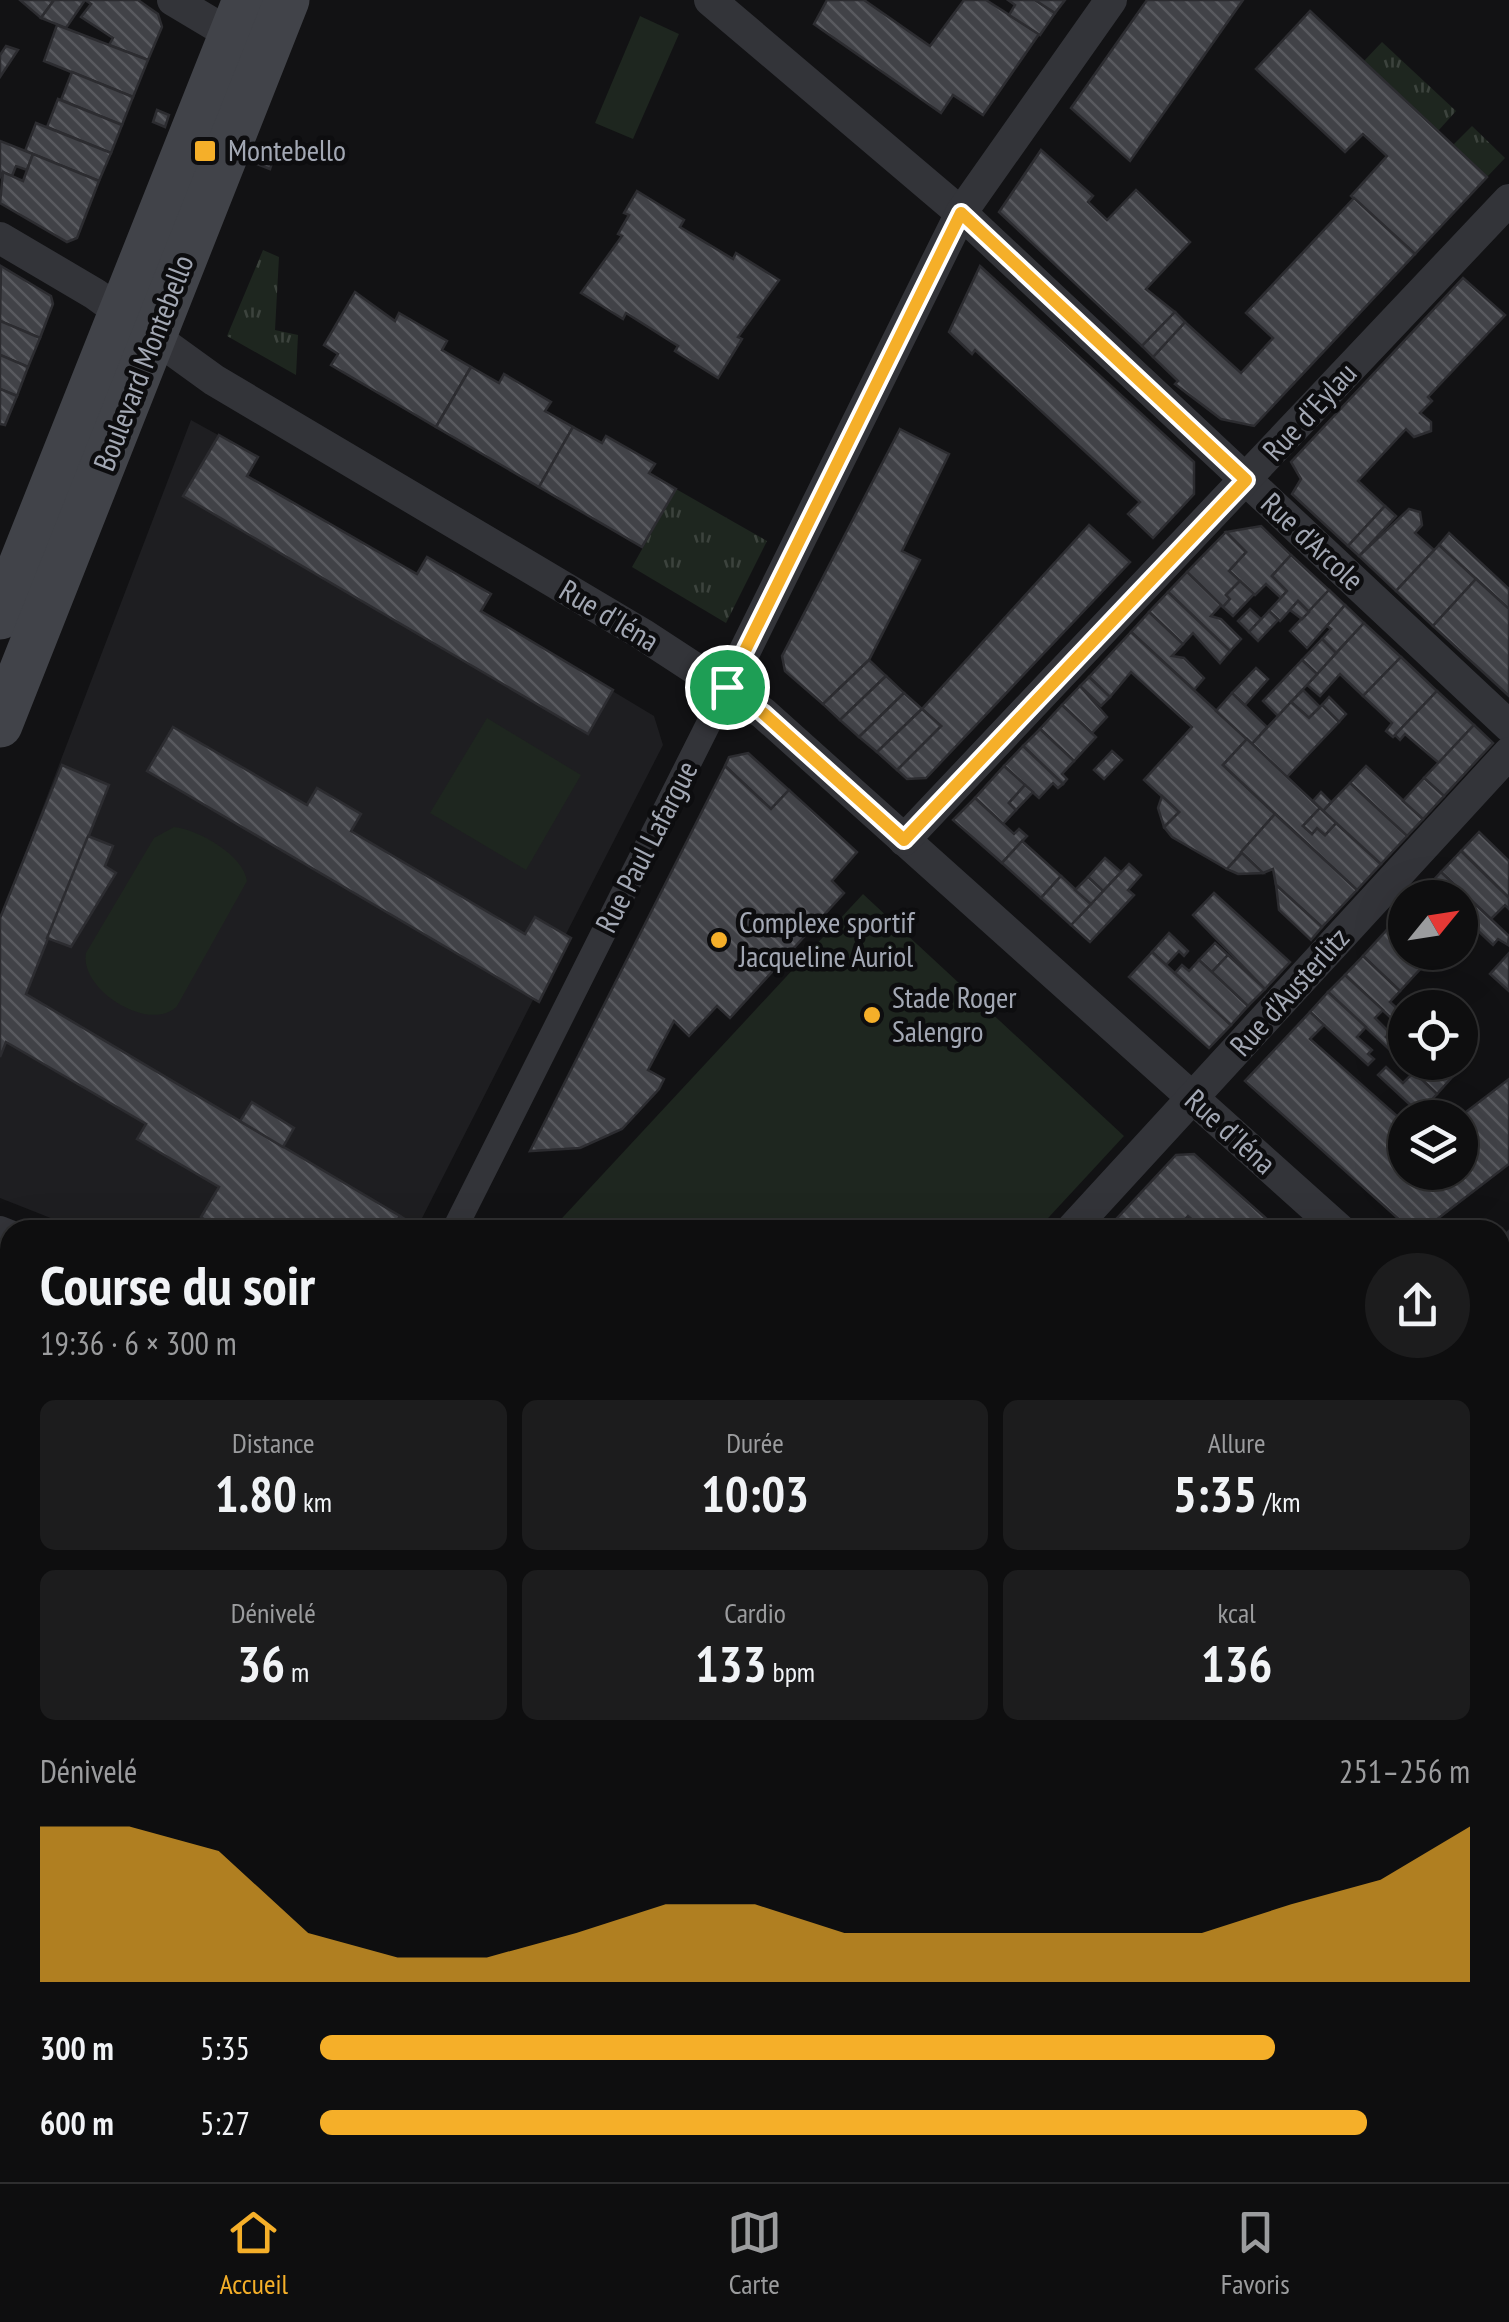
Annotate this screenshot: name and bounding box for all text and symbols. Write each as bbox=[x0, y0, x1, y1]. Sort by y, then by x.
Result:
place label: Montebello bbox=[228, 130, 346, 169]
marker: Montebello bbox=[192, 138, 218, 164]
street label: Boulevard Montebello bbox=[84, 249, 202, 476]
street label: Rue d'Eylau bbox=[1253, 354, 1364, 468]
street label: Rue d'Arcole bbox=[1253, 483, 1373, 598]
street label: Rue d'Iéna bbox=[553, 570, 667, 660]
pin bbox=[685, 645, 770, 730]
icon: arrive bbox=[700, 660, 755, 715]
street label: Rue Paul Lafargue bbox=[586, 754, 706, 939]
north arrow bbox=[1388, 880, 1478, 970]
map controls bbox=[1388, 880, 1478, 1190]
place label: Complexe sportif Jacqueline Auriol bbox=[738, 902, 916, 975]
street label: Rue d'Austerlitz bbox=[1221, 918, 1357, 1064]
marker: Complexe sportif Jacqueline Auriol bbox=[708, 929, 730, 951]
place label: Stade Roger Salengro bbox=[892, 977, 1017, 1050]
button: locate bbox=[1388, 990, 1478, 1080]
marker: Stade Roger Salengro bbox=[861, 1004, 883, 1026]
street label: Rue d'Iéna bbox=[1177, 1080, 1285, 1182]
button: layers bbox=[1388, 1100, 1478, 1190]
text: Course du soir bbox=[40, 1249, 315, 1320]
button: share bbox=[1365, 1253, 1470, 1358]
text: 19:36 · 6 × 300 m bbox=[40, 1322, 237, 1364]
text: Distance bbox=[232, 1424, 315, 1461]
text: Durée bbox=[726, 1424, 784, 1461]
text: Allure bbox=[1208, 1424, 1266, 1461]
text: 1.80 bbox=[215, 1461, 297, 1526]
text: 10:03 bbox=[701, 1461, 809, 1526]
text: 5:35 bbox=[1173, 1461, 1257, 1526]
text: km bbox=[297, 1483, 332, 1520]
text: /km bbox=[1257, 1483, 1300, 1520]
text: Dénivelé bbox=[231, 1594, 316, 1631]
text: Cardio bbox=[724, 1594, 786, 1631]
text: kcal bbox=[1218, 1594, 1256, 1631]
text: 36 bbox=[237, 1631, 285, 1696]
text: 133 bbox=[695, 1631, 767, 1696]
text: 136 bbox=[1201, 1631, 1273, 1696]
text: m bbox=[285, 1653, 309, 1690]
text: bpm bbox=[767, 1653, 815, 1690]
text: Dénivelé bbox=[40, 1750, 137, 1792]
text: 251–256 m bbox=[1339, 1750, 1470, 1792]
text: 300 m bbox=[40, 2027, 114, 2069]
text: 5:35 bbox=[200, 2027, 250, 2069]
text: 600 m bbox=[40, 2102, 114, 2144]
text: 5:27 bbox=[200, 2102, 250, 2144]
tab: Accueil bbox=[219, 2205, 288, 2302]
tab: Carte bbox=[727, 2205, 782, 2302]
tab: Favoris bbox=[1221, 2205, 1290, 2302]

